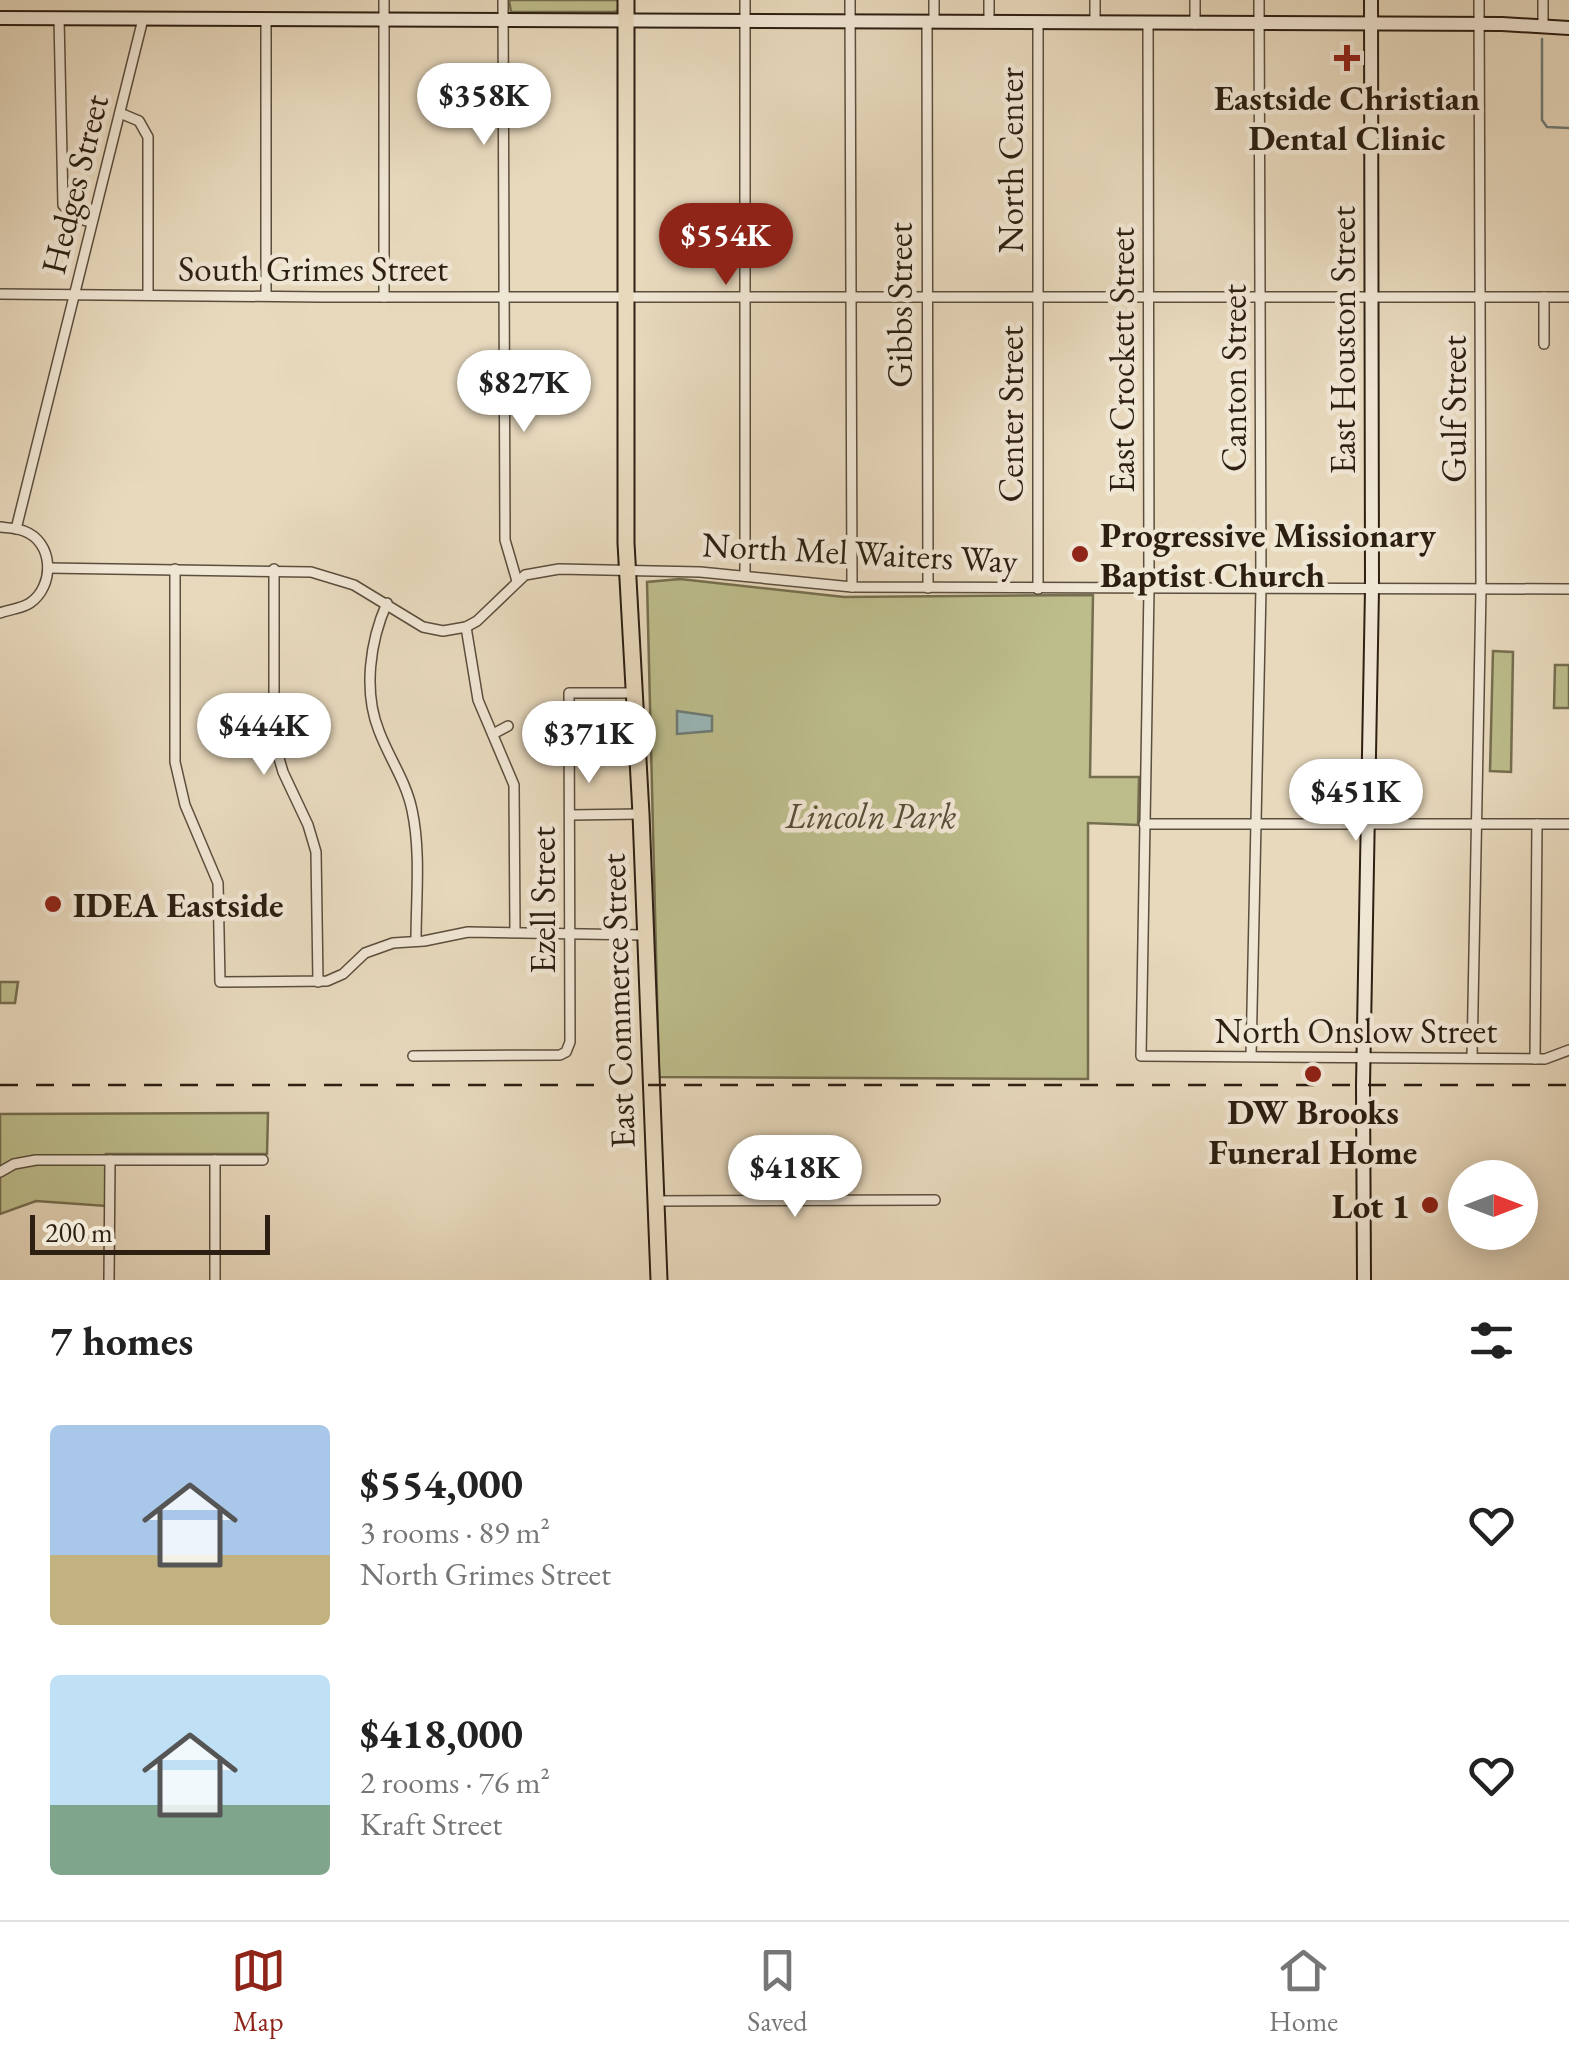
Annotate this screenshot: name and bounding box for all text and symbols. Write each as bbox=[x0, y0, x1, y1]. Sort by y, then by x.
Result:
marker: Eastside Christian Dental Clinic bbox=[1334, 45, 1360, 71]
pin: $358K bbox=[414, 63, 554, 148]
street label: North Center bbox=[988, 67, 1033, 253]
text: $358K bbox=[439, 74, 529, 116]
place label: Eastside Christian Dental Clinic bbox=[1214, 75, 1480, 160]
street label: Hedges Street bbox=[30, 90, 118, 278]
pin: $554K bbox=[656, 203, 796, 288]
street label: East Houston Street bbox=[1320, 206, 1365, 474]
text: $554K bbox=[681, 214, 771, 256]
street label: Gibbs Street bbox=[877, 222, 922, 388]
street label: East Crockett Street bbox=[1099, 227, 1144, 493]
street label: South Grimes Street bbox=[178, 246, 448, 291]
street label: Canton Street bbox=[1211, 284, 1256, 472]
street label: Center Street bbox=[988, 325, 1033, 503]
street label: Gulf Street bbox=[1431, 335, 1476, 483]
pin: $827K bbox=[454, 350, 594, 435]
text: $827K bbox=[479, 361, 569, 403]
place label: Progressive Missionary Baptist Church bbox=[1100, 512, 1437, 597]
street label: North Mel Waiters Way bbox=[701, 521, 1020, 583]
marker: Progressive Missionary Baptist Church bbox=[1069, 543, 1091, 565]
pin: $444K bbox=[194, 693, 334, 778]
pin: $371K bbox=[519, 701, 659, 786]
text: $444K bbox=[219, 704, 309, 746]
text: $371K bbox=[544, 712, 634, 754]
pin: $451K bbox=[1286, 759, 1426, 844]
text: $451K bbox=[1311, 770, 1401, 812]
park label: Lincoln Park bbox=[784, 793, 957, 838]
street label: Ezell Street bbox=[520, 826, 565, 974]
street label: East Commerce Street bbox=[589, 853, 645, 1149]
place label: IDEA Eastside bbox=[73, 882, 284, 927]
marker: IDEA Eastside bbox=[42, 893, 64, 915]
street label: North Onslow Street bbox=[1215, 1008, 1497, 1053]
marker: DW Brooks Funeral Home bbox=[1302, 1063, 1324, 1085]
place label: DW Brooks Funeral Home bbox=[1209, 1089, 1417, 1174]
pin: $418K bbox=[725, 1135, 865, 1220]
text: $418K bbox=[750, 1146, 840, 1188]
north arrow bbox=[1448, 1160, 1538, 1250]
map controls bbox=[1448, 1160, 1538, 1250]
place label: Lot 1 bbox=[1332, 1183, 1410, 1228]
marker: Lot 1 bbox=[1419, 1194, 1441, 1216]
scale bar bbox=[30, 1210, 270, 1254]
text: 200 m bbox=[45, 1214, 113, 1250]
text: 7 homes bbox=[50, 1313, 193, 1368]
icon: filters bbox=[1464, 1313, 1519, 1368]
text: $554,000 bbox=[360, 1456, 523, 1511]
icon: home bbox=[130, 1465, 250, 1585]
icon: heart bbox=[1464, 1498, 1519, 1553]
text: 3 rooms · 89 m² bbox=[360, 1511, 550, 1553]
text: North Grimes Street bbox=[360, 1553, 611, 1595]
text: $418,000 bbox=[360, 1706, 523, 1761]
icon: home bbox=[130, 1715, 250, 1835]
icon: heart bbox=[1464, 1748, 1519, 1803]
text: 2 rooms · 76 m² bbox=[360, 1761, 550, 1803]
text: Kraft Street bbox=[360, 1803, 502, 1845]
tab: Map bbox=[231, 1943, 286, 2039]
tab: Saved bbox=[747, 1943, 807, 2039]
tab: Home bbox=[1269, 1943, 1338, 2039]

